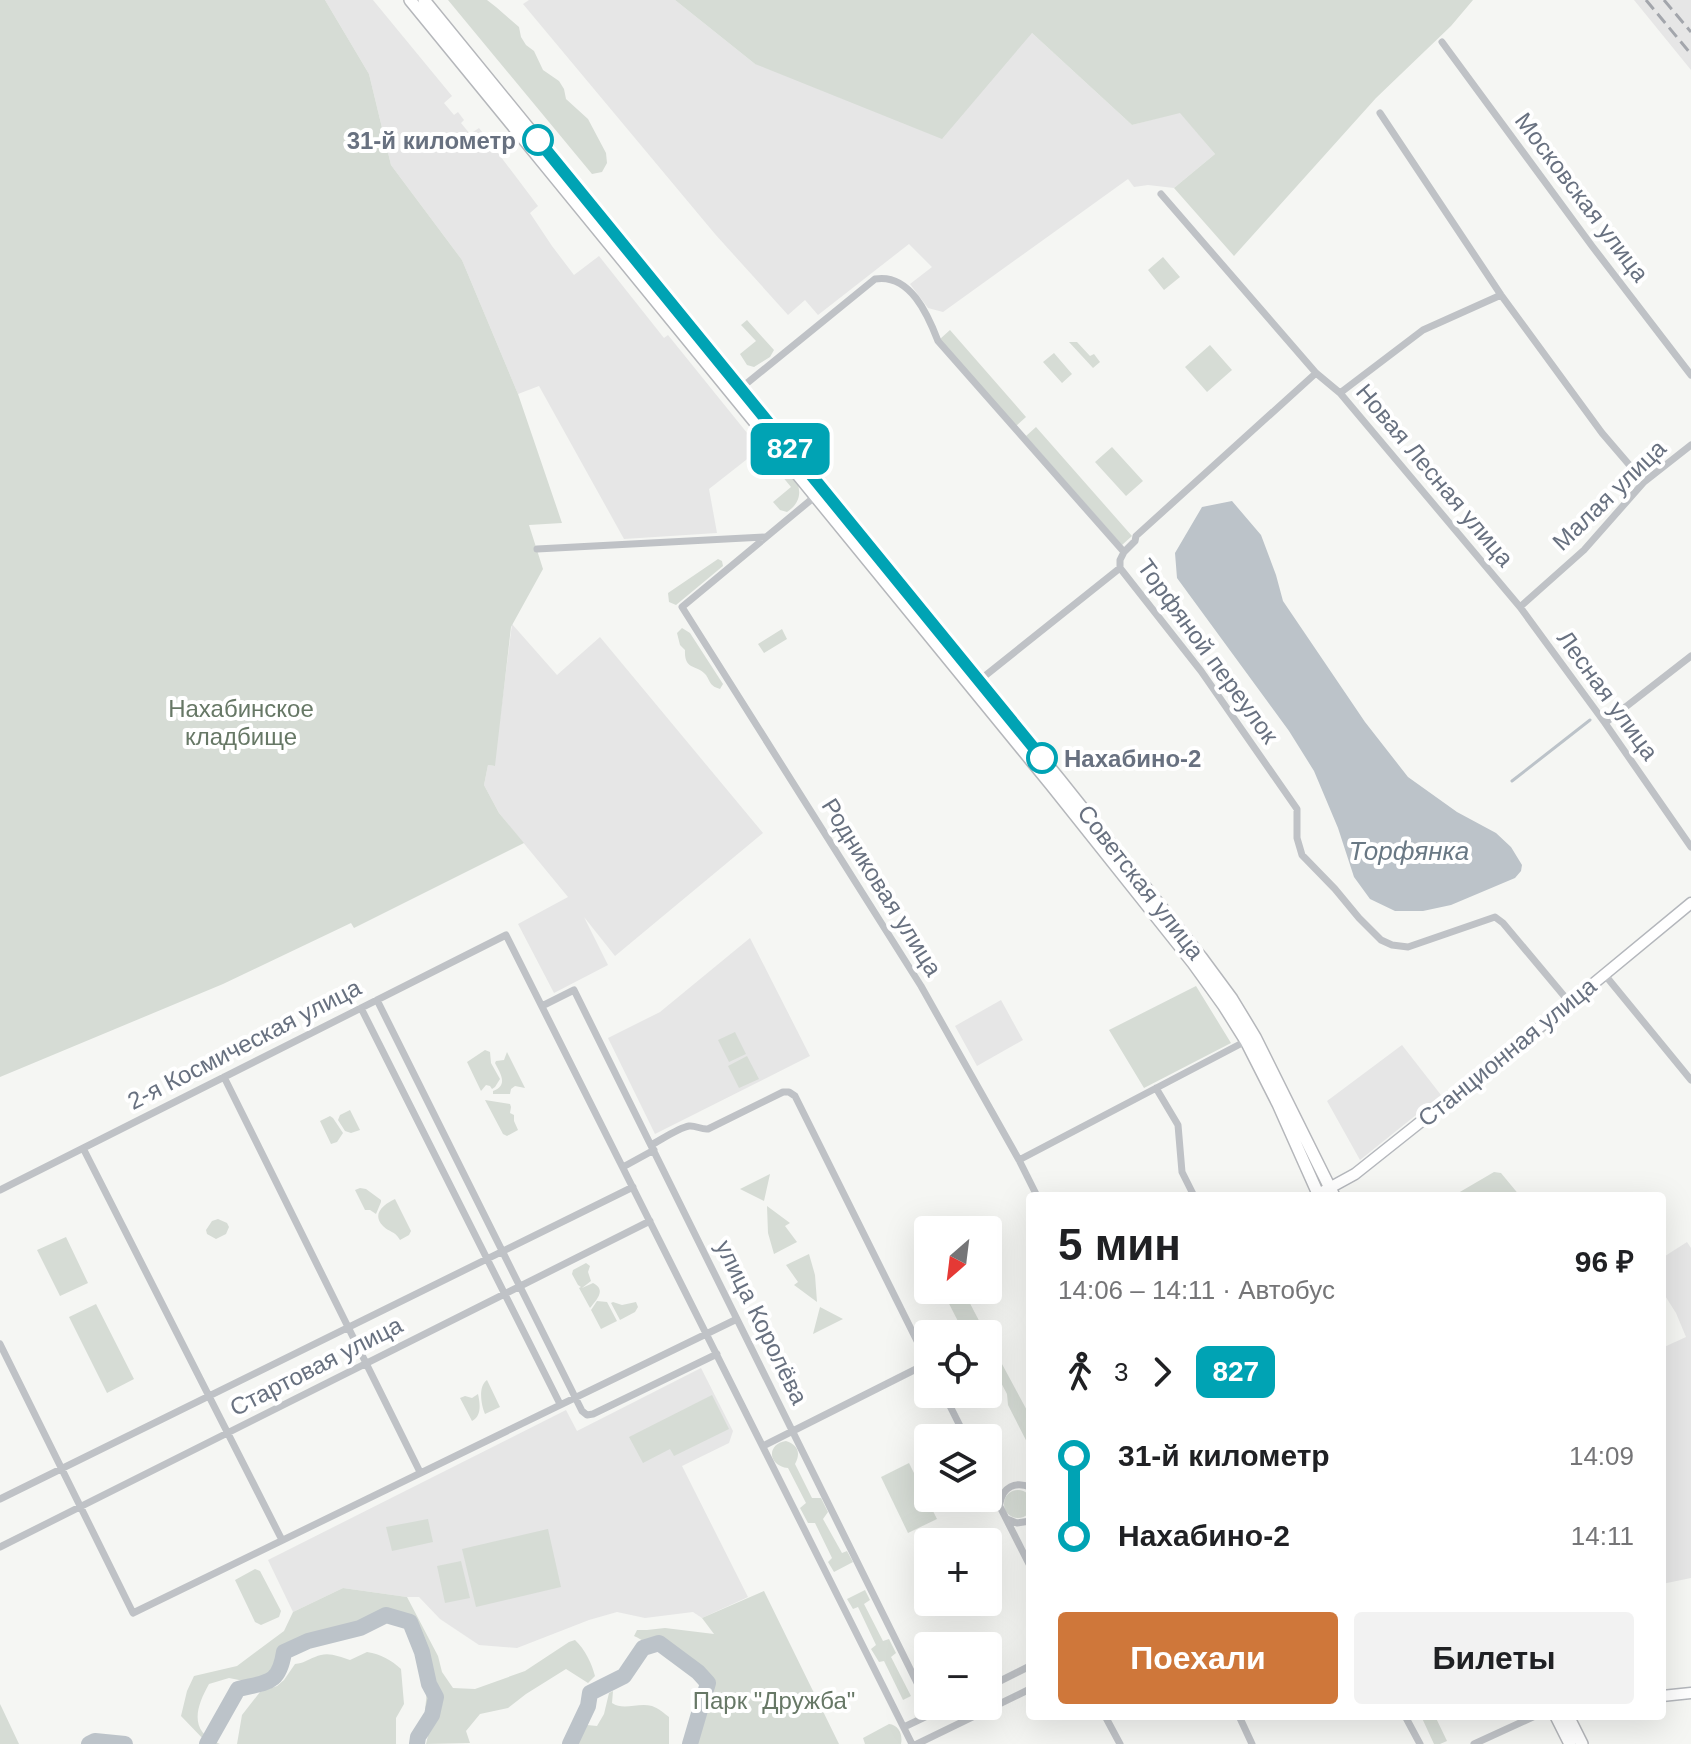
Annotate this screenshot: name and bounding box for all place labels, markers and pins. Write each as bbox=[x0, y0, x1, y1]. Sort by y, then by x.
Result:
marker: 31-й километр bbox=[523, 125, 553, 155]
place label: 31-й километр bbox=[347, 127, 516, 154]
marker: Нахабино-2 bbox=[1027, 743, 1057, 773]
place label: Нахабино-2 bbox=[1064, 745, 1201, 772]

